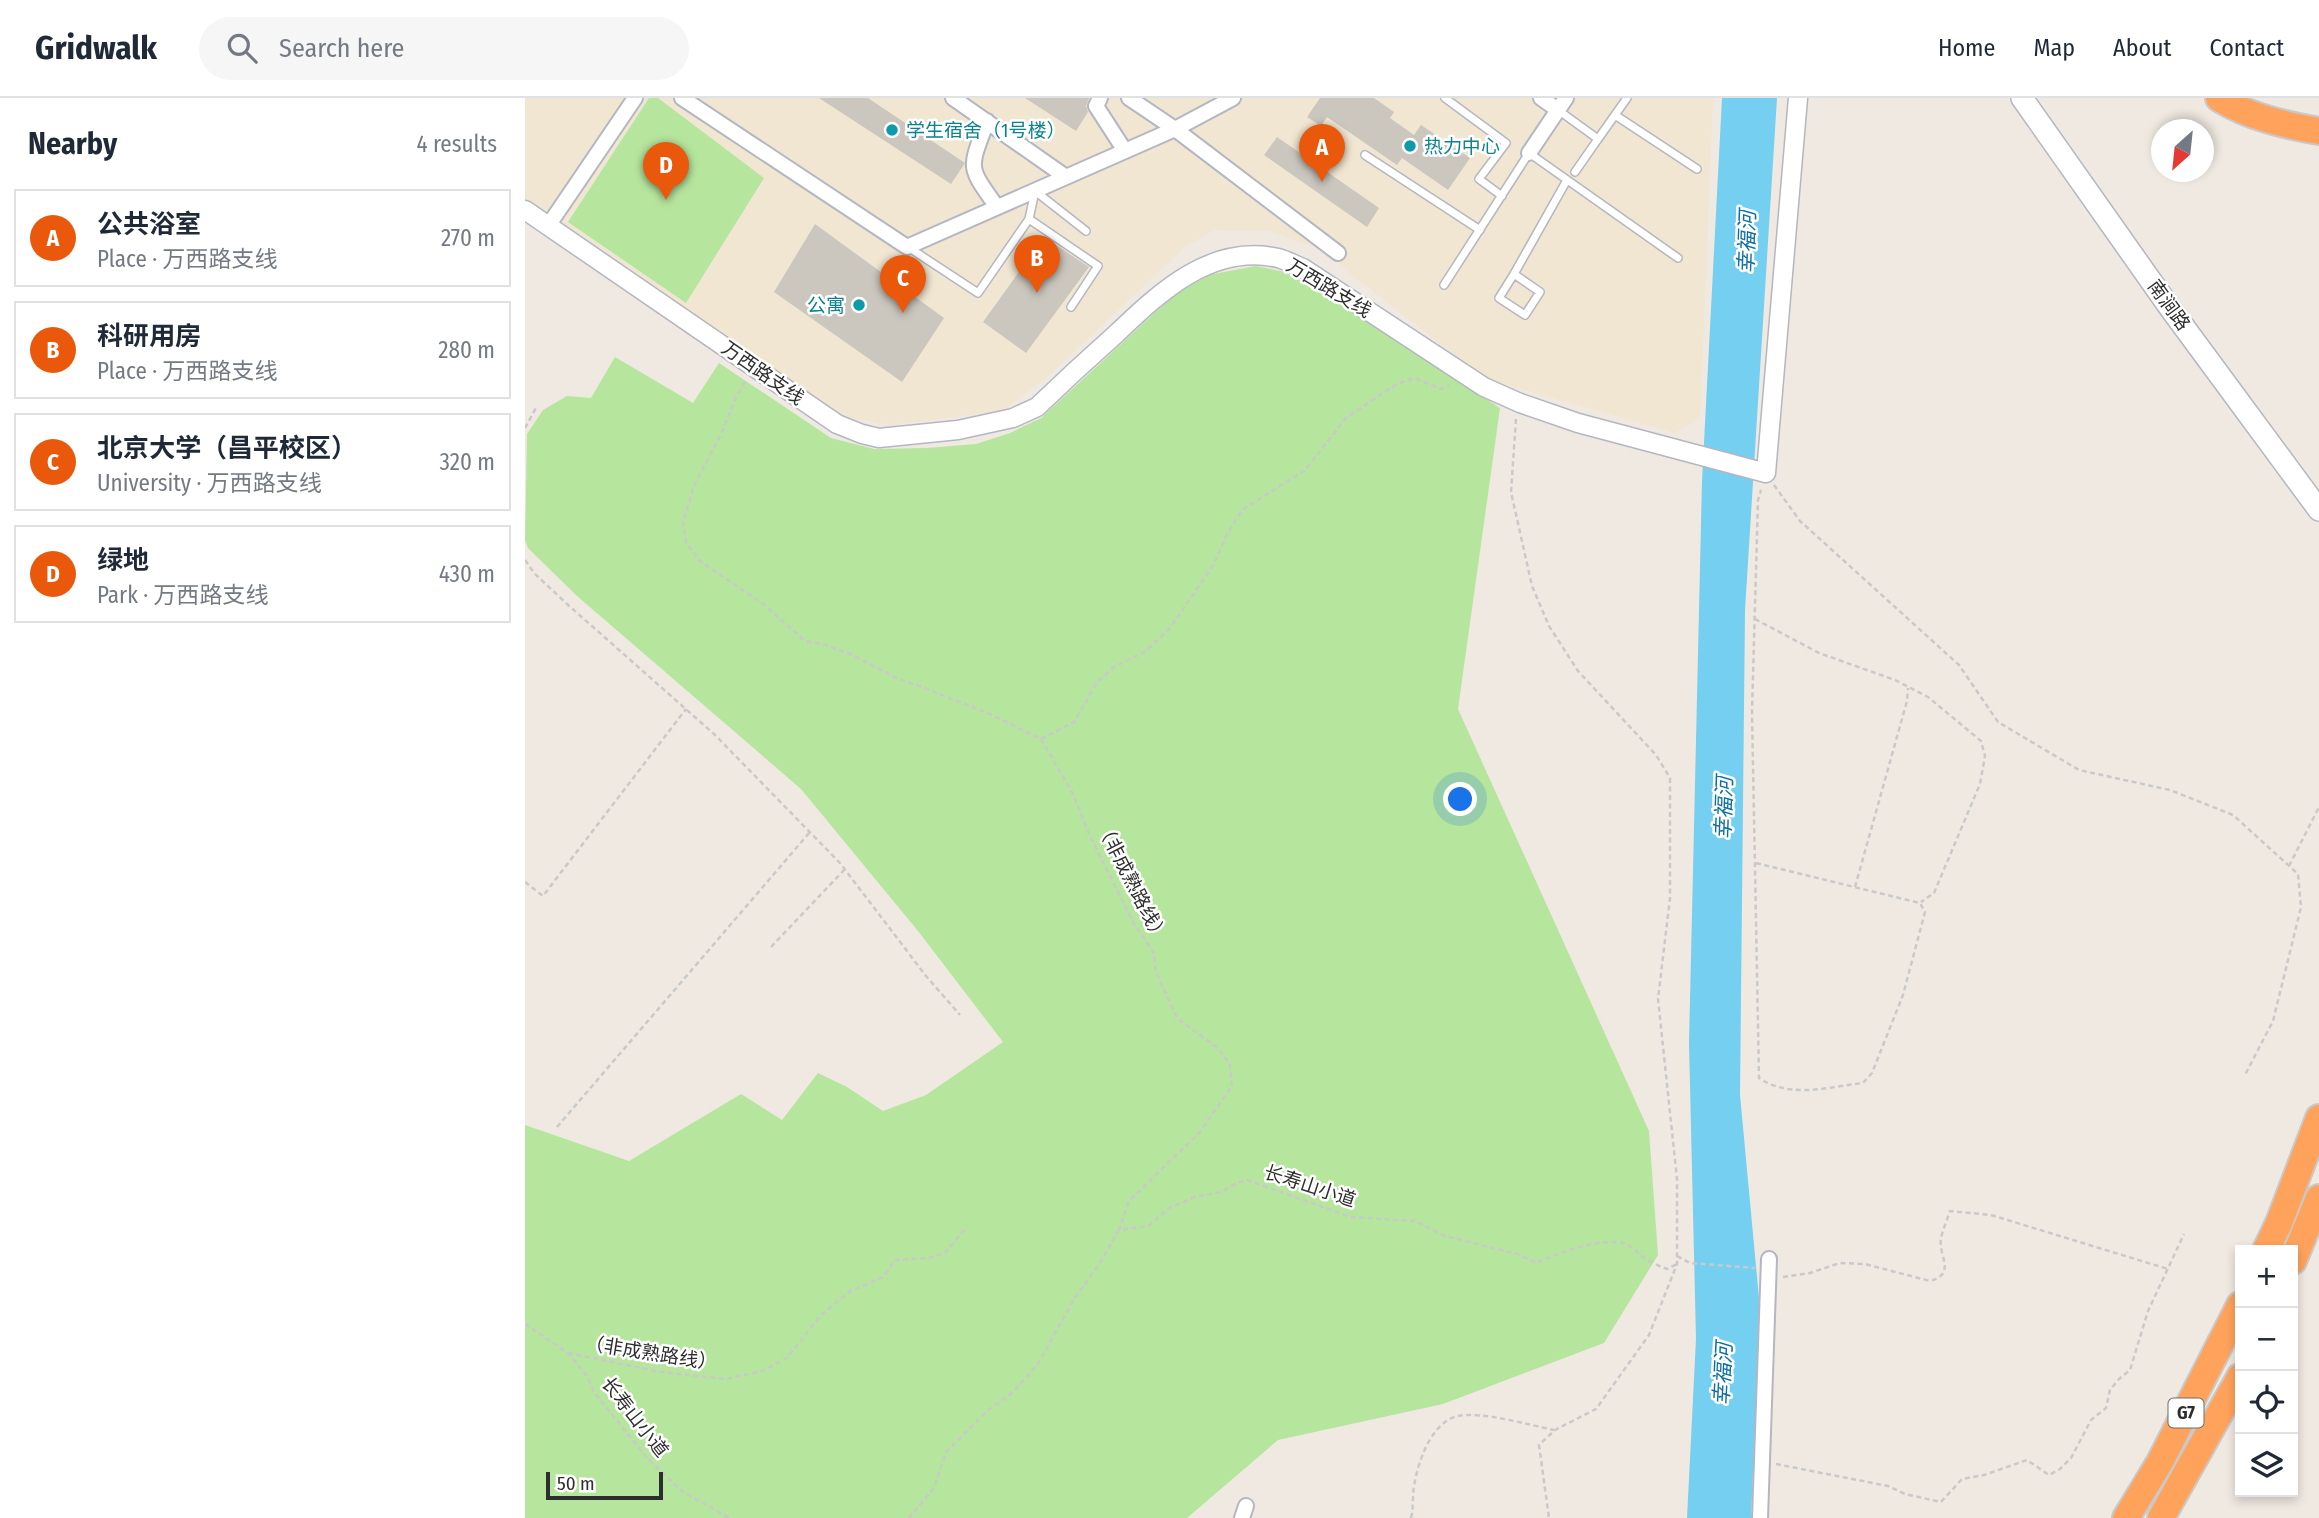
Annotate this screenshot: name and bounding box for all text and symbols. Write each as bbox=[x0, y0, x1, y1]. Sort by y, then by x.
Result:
search box bbox=[199, 17, 689, 80]
text: Gridwalk bbox=[35, 28, 157, 68]
icon: search bbox=[223, 29, 261, 67]
text: Search here bbox=[279, 33, 404, 64]
text: Home bbox=[1938, 34, 1995, 62]
text: Map bbox=[2033, 34, 2075, 62]
text: About bbox=[2113, 34, 2171, 62]
text: Contact bbox=[2209, 34, 2284, 62]
place label: 学生宿舍（1号楼） bbox=[906, 119, 1065, 142]
north arrow bbox=[2151, 119, 2214, 182]
marker: 学生宿舍（1号楼） bbox=[884, 122, 900, 138]
pin: A bbox=[1299, 124, 1345, 182]
text: Nearby bbox=[28, 126, 117, 162]
text: 4 results bbox=[416, 130, 497, 158]
place label: 热力中心 bbox=[1424, 135, 1500, 158]
marker: 热力中心 bbox=[1402, 138, 1418, 154]
pin: D bbox=[643, 142, 689, 200]
water label: 幸福河 bbox=[1733, 206, 1761, 274]
text: 公共浴室 bbox=[97, 209, 201, 240]
text: A bbox=[47, 224, 59, 252]
text: 270 m bbox=[441, 224, 495, 252]
pin: B bbox=[1014, 235, 1060, 293]
text: Place · 万西路支线 bbox=[97, 245, 277, 273]
street label: 万西路支线 bbox=[1282, 254, 1376, 322]
pin: C bbox=[880, 255, 926, 313]
street label: 南涧路 bbox=[2143, 275, 2195, 335]
place label: 公寓 bbox=[807, 294, 845, 317]
marker: 公寓 bbox=[851, 297, 867, 313]
text: 科研用房 bbox=[97, 321, 201, 352]
text: B bbox=[47, 336, 59, 364]
text: 280 m bbox=[438, 336, 495, 364]
street label: 万西路支线 bbox=[717, 336, 809, 410]
text: Place · 万西路支线 bbox=[97, 357, 277, 385]
text: 北京大学（昌平校区） bbox=[97, 433, 357, 464]
text: C bbox=[47, 448, 59, 476]
text: 320 m bbox=[440, 448, 495, 476]
text: University · 万西路支线 bbox=[97, 469, 322, 497]
text: 绿地 bbox=[97, 545, 149, 576]
text: D bbox=[46, 560, 60, 588]
text: 430 m bbox=[439, 560, 495, 588]
text: Park · 万西路支线 bbox=[97, 581, 269, 609]
water label: 幸福河 bbox=[1710, 772, 1738, 840]
your location bbox=[1443, 782, 1477, 816]
street label: （非成熟路线） bbox=[1092, 818, 1172, 946]
street label: 长寿山小道 bbox=[1261, 1160, 1359, 1212]
map controls bbox=[2235, 1245, 2298, 1497]
button: + bbox=[2235, 1245, 2298, 1308]
button: − bbox=[2235, 1308, 2298, 1371]
street label: （非成熟路线） bbox=[584, 1331, 718, 1375]
water label: 幸福河 bbox=[1708, 1338, 1738, 1406]
button: locate bbox=[2235, 1371, 2298, 1434]
street label: 长寿山小道 bbox=[597, 1372, 673, 1462]
road number: G7 bbox=[2169, 1398, 2203, 1428]
button: layers bbox=[2235, 1434, 2298, 1497]
scale bar bbox=[546, 1469, 663, 1501]
text: 50 m bbox=[557, 1472, 595, 1495]

